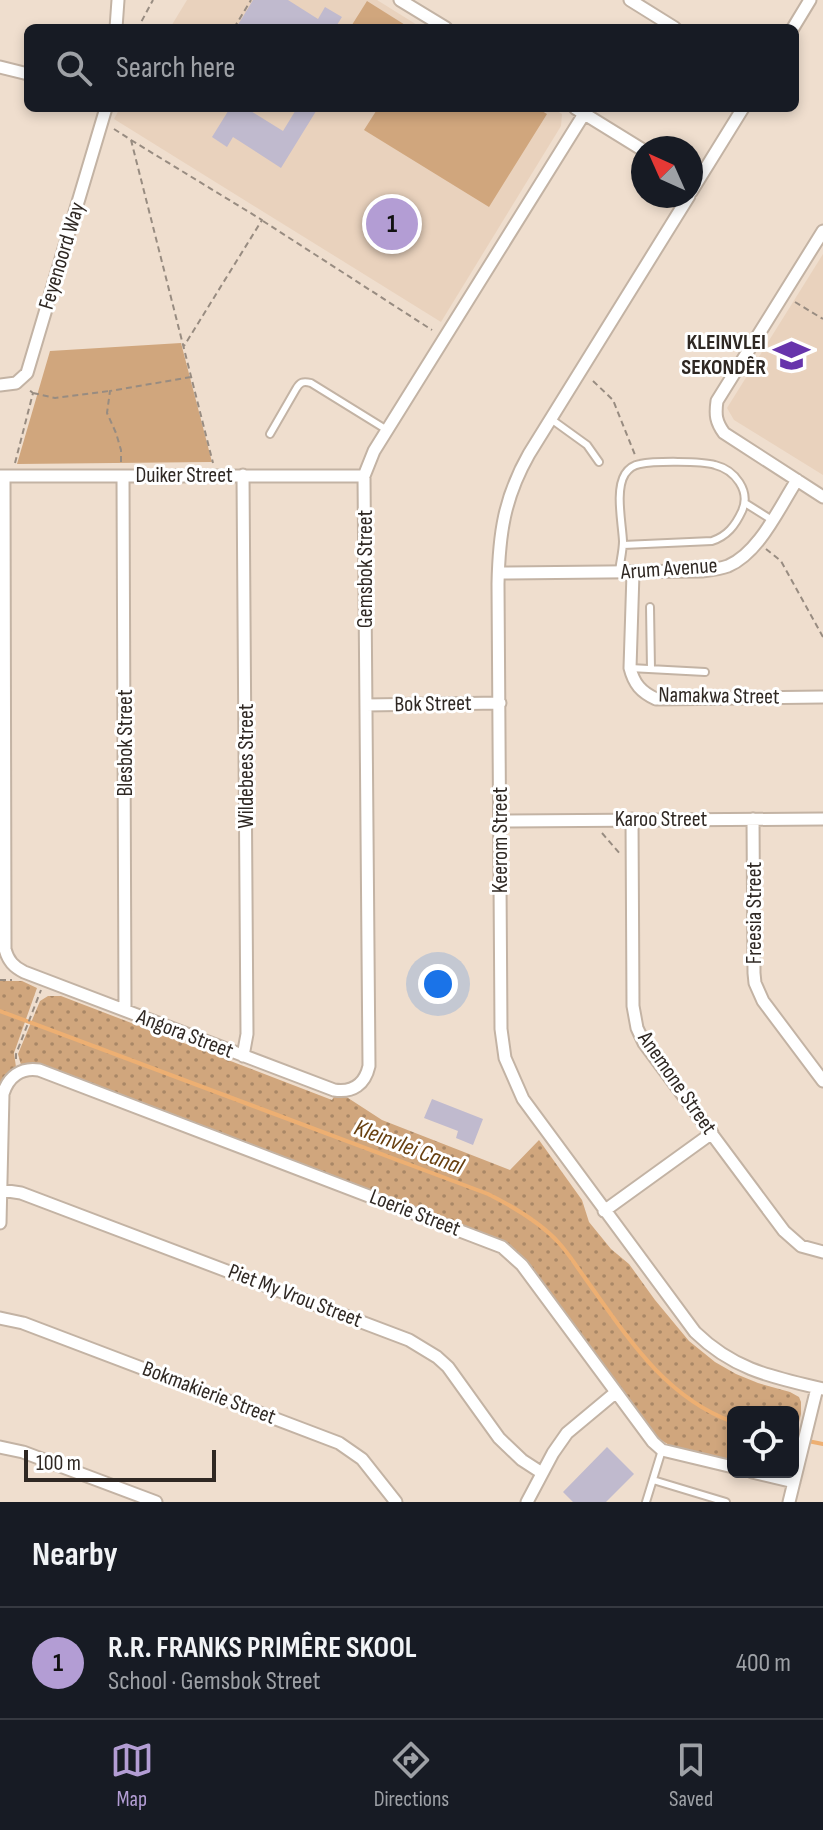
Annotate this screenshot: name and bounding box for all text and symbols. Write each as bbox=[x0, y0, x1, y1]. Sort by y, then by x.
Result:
search box bbox=[24, 24, 799, 112]
icon: search bbox=[52, 46, 96, 90]
text: Search here bbox=[116, 50, 235, 86]
north arrow bbox=[631, 136, 703, 208]
pin: 1 bbox=[366, 194, 418, 254]
street label: Feyenoord Way bbox=[33, 199, 91, 313]
place label: KLEINVLEI SEKONDÊR bbox=[681, 329, 766, 381]
school or university icon: KLEINVLEI SEKONDÊR bbox=[773, 336, 811, 374]
street label: Duiker Street bbox=[135, 462, 233, 489]
street label: Gemsbok Street bbox=[352, 509, 379, 628]
street label: Arum Avenue bbox=[619, 552, 718, 586]
street label: Namakwa Street bbox=[658, 681, 780, 711]
street label: Blesbok Street bbox=[112, 689, 139, 797]
street label: Bok Street bbox=[394, 690, 472, 718]
street label: Wildebees Street bbox=[233, 703, 260, 829]
street label: Keerom Street bbox=[487, 787, 514, 893]
street label: Karoo Street bbox=[615, 806, 708, 833]
street label: Freesia Street bbox=[741, 862, 768, 964]
your location bbox=[418, 964, 458, 1004]
street label: Angora Street bbox=[132, 1003, 237, 1065]
street label: Anemone Street bbox=[631, 1025, 723, 1140]
water label: Kleinvlei Canal bbox=[350, 1113, 468, 1181]
street label: Loerie Street bbox=[366, 1183, 464, 1243]
street label: Piet My Vrou Street bbox=[224, 1258, 366, 1334]
street label: Bokmakierie Street bbox=[139, 1355, 280, 1431]
map controls bbox=[727, 1406, 799, 1478]
button: locate bbox=[727, 1406, 799, 1478]
scale bar bbox=[24, 1446, 216, 1482]
text: 100 m bbox=[36, 1450, 81, 1477]
text: Nearby bbox=[32, 1534, 118, 1575]
text: R.R. FRANKS PRIMÊRE SKOOL bbox=[108, 1630, 417, 1666]
text: 1 bbox=[53, 1648, 63, 1679]
text: 400 m bbox=[736, 1648, 791, 1679]
text: School · Gemsbok Street bbox=[108, 1666, 321, 1697]
tab: Map bbox=[110, 1738, 154, 1813]
tab: Directions bbox=[374, 1738, 449, 1813]
tab: Saved bbox=[669, 1738, 713, 1813]

